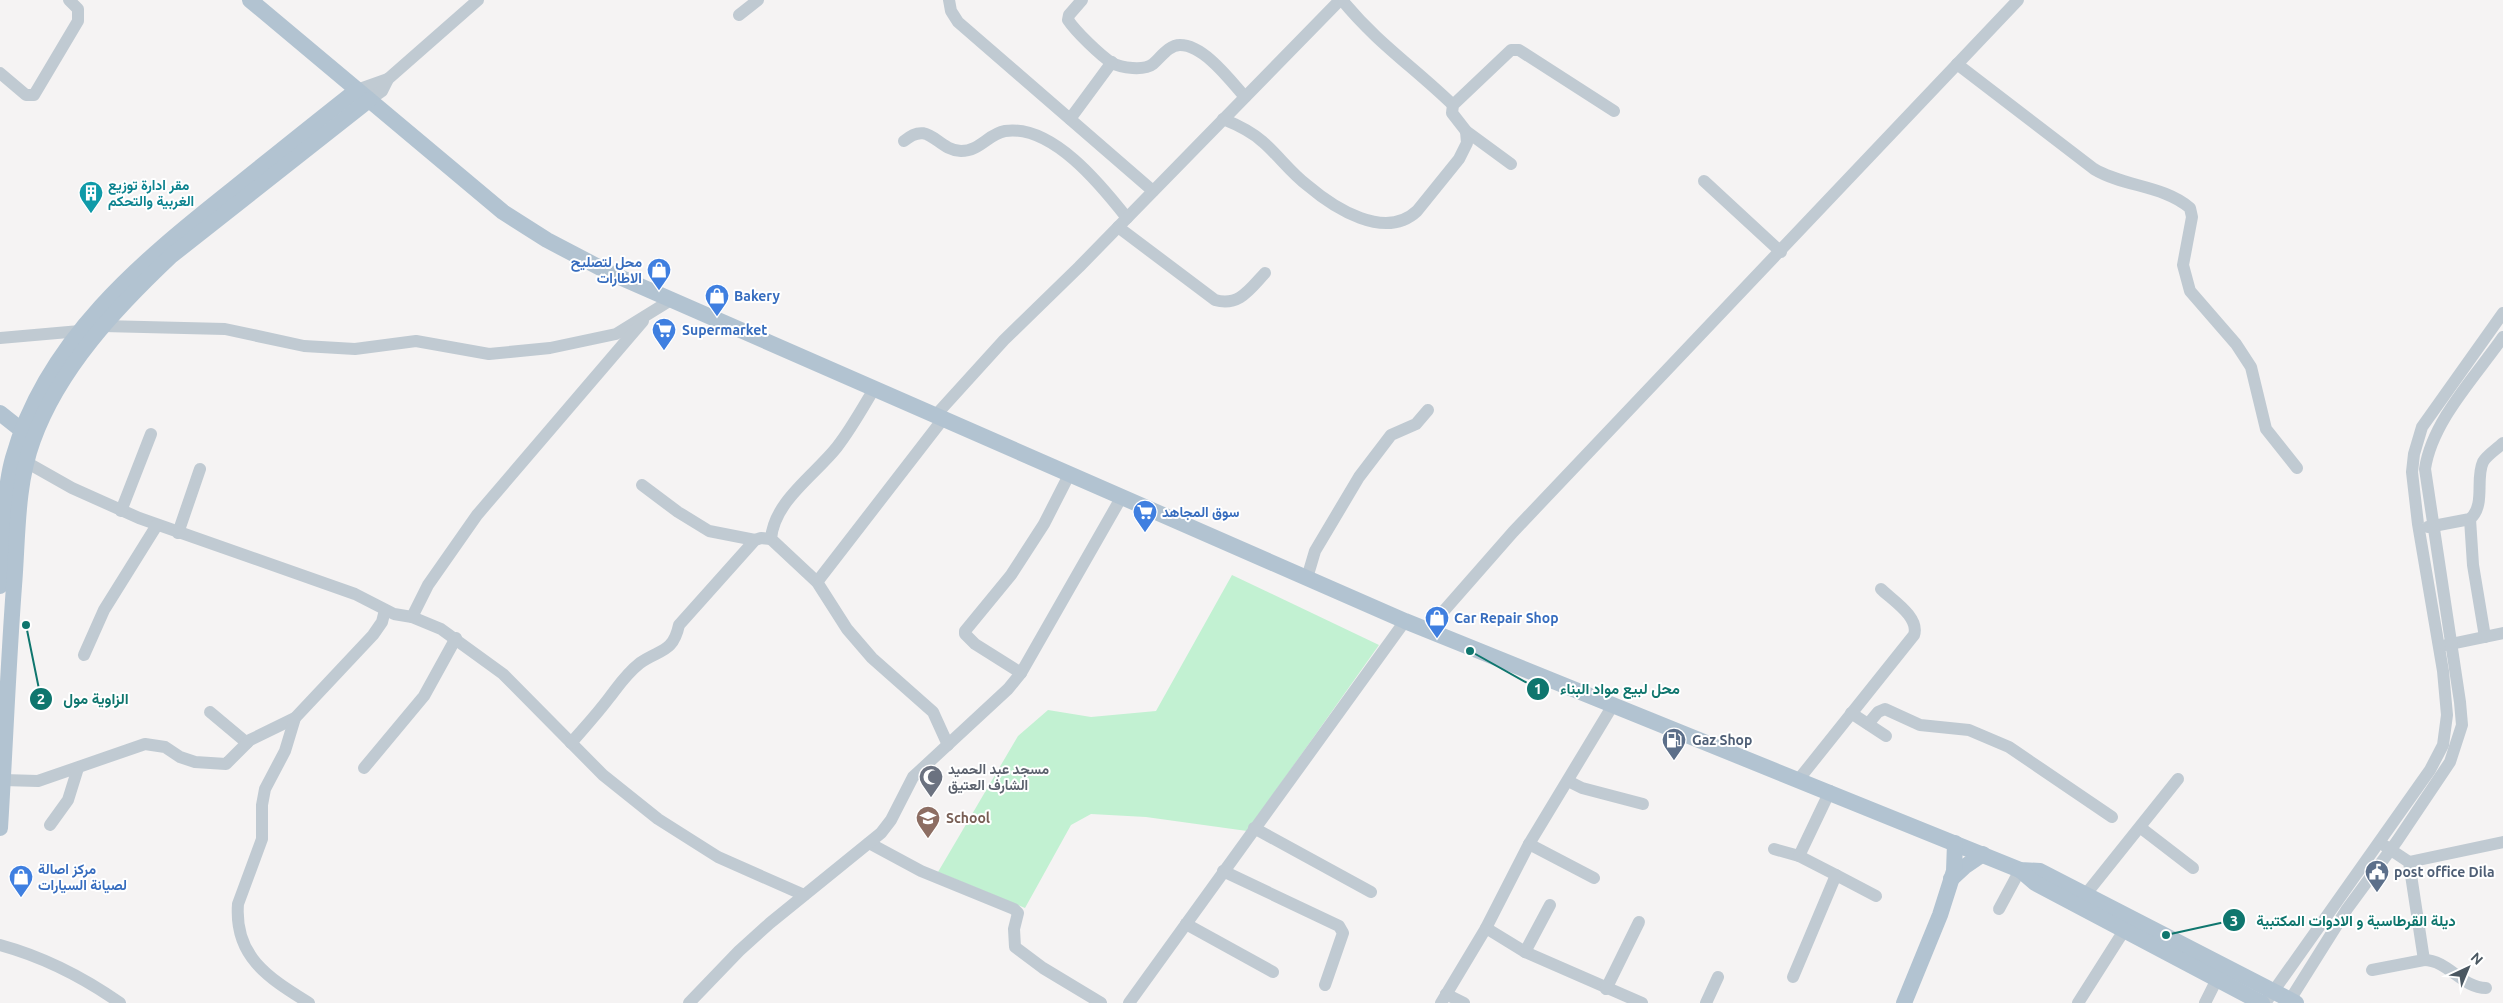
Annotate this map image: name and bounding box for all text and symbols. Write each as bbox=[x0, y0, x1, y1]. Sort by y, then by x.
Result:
place label: مقر ادارة توزيع الغربية والتحكم bbox=[108, 177, 194, 210]
building icon: مقر ادارة توزيع الغربية والتحكم bbox=[78, 180, 104, 214]
place label: محل لتصليح الاطارات bbox=[571, 254, 642, 287]
shop icon: محل لتصليح الاطارات bbox=[646, 257, 672, 291]
shop icon: Bakery bbox=[704, 283, 730, 317]
place label: Bakery bbox=[734, 288, 781, 304]
supermarket icon: Supermarket bbox=[651, 317, 677, 351]
place label: Supermarket bbox=[682, 322, 767, 338]
supermarket icon: سوق المجاهد bbox=[1132, 499, 1158, 533]
place label: سوق المجاهد bbox=[1162, 504, 1240, 521]
shop icon: Car Repair Shop bbox=[1424, 605, 1450, 639]
place label: Car Repair Shop bbox=[1454, 610, 1559, 626]
callout: محل لبيع مواد البناء bbox=[1525, 674, 1690, 704]
text: 1 bbox=[1534, 680, 1542, 697]
text: محل لبيع مواد البناء bbox=[1560, 680, 1680, 699]
callout: الزاوية مول bbox=[28, 684, 139, 714]
text: 2 bbox=[37, 690, 45, 707]
text: الزاوية مول bbox=[63, 690, 129, 708]
fuel station icon: Gaz Shop bbox=[1661, 727, 1687, 761]
place label: Gaz Shop bbox=[1692, 732, 1752, 748]
place label: مسجد عبد الحميد الشارف العتيق bbox=[948, 761, 1050, 794]
mosque icon: مسجد عبد الحميد الشارف العتيق bbox=[918, 764, 944, 798]
school or university icon: School bbox=[915, 805, 941, 839]
place label: School bbox=[946, 810, 990, 826]
public building icon: post office Dila bbox=[2364, 859, 2390, 893]
place label: مركز اصالة لصيانة السيارات bbox=[38, 861, 127, 894]
shop icon: مركز اصالة لصيانة السيارات bbox=[8, 864, 34, 898]
place label: post office Dila bbox=[2394, 864, 2495, 880]
callout: ديلة القرطاسية و الادوات المكتبية bbox=[2222, 905, 2466, 935]
text: 3 bbox=[2230, 912, 2238, 929]
text: ديلة القرطاسية و الادوات المكتبية bbox=[2256, 912, 2456, 930]
north arrow bbox=[2443, 943, 2493, 993]
text: N bbox=[2468, 949, 2486, 968]

